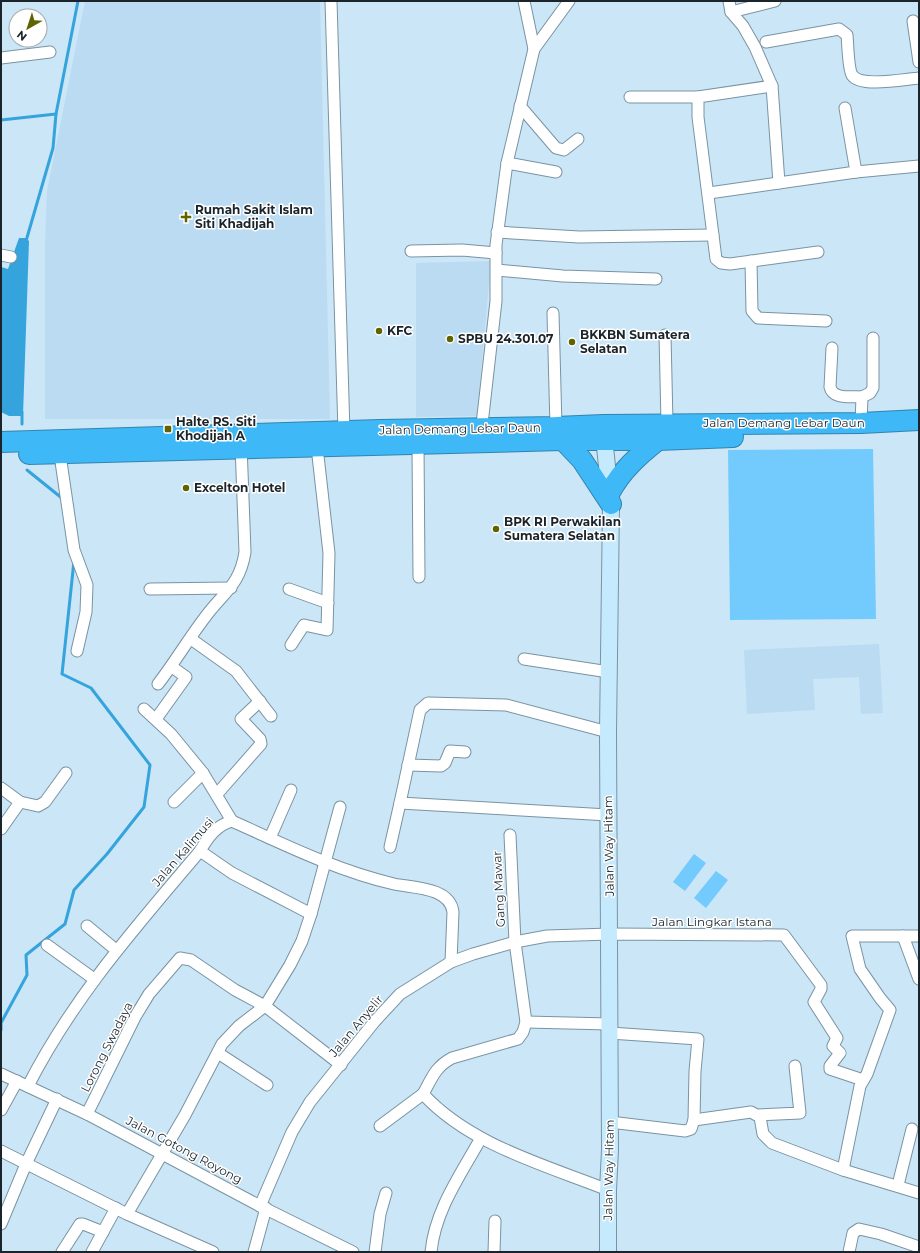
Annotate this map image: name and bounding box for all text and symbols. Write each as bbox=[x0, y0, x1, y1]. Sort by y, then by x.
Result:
north arrow bbox=[8, 8, 48, 48]
text: N bbox=[14, 28, 30, 44]
place label: Rumah Sakit Islam Siti Khadijah bbox=[195, 202, 313, 231]
marker: Rumah Sakit Islam Siti Khadijah bbox=[180, 211, 192, 223]
place label: KFC bbox=[387, 323, 412, 338]
marker: KFC bbox=[374, 326, 384, 336]
place label: BKKBN Sumatera Selatan bbox=[580, 327, 690, 356]
place label: SPBU 24.301.07 bbox=[458, 331, 554, 346]
marker: SPBU 24.301.07 bbox=[445, 334, 455, 344]
marker: BKKBN Sumatera Selatan bbox=[567, 337, 577, 347]
place label: Halte RS. Siti Khodijah A bbox=[176, 414, 256, 443]
street label: Jalan Demang Lebar Daun bbox=[702, 415, 865, 430]
street label: Jalan Demang Lebar Daun bbox=[378, 420, 541, 437]
marker: Halte RS. Siti Khodijah A bbox=[163, 424, 173, 434]
place label: Excelton Hotel bbox=[194, 480, 285, 495]
marker: Excelton Hotel bbox=[181, 483, 191, 493]
place label: BPK RI Perwakilan Sumatera Selatan bbox=[504, 514, 621, 543]
marker: BPK RI Perwakilan Sumatera Selatan bbox=[491, 524, 501, 534]
street label: Jalan Way Hitam bbox=[600, 795, 617, 898]
street label: Jalan Kalimusi bbox=[148, 814, 217, 890]
street label: Gang Mawar bbox=[489, 850, 508, 928]
street label: Jalan Lingkar Istana bbox=[651, 914, 772, 929]
street label: Jalan Anyelir bbox=[325, 992, 386, 1060]
street label: Lorong Swadaya bbox=[77, 999, 136, 1094]
street label: Jalan Gotong Royong bbox=[123, 1112, 245, 1187]
street label: Jalan Way Hitam bbox=[600, 1119, 617, 1222]

